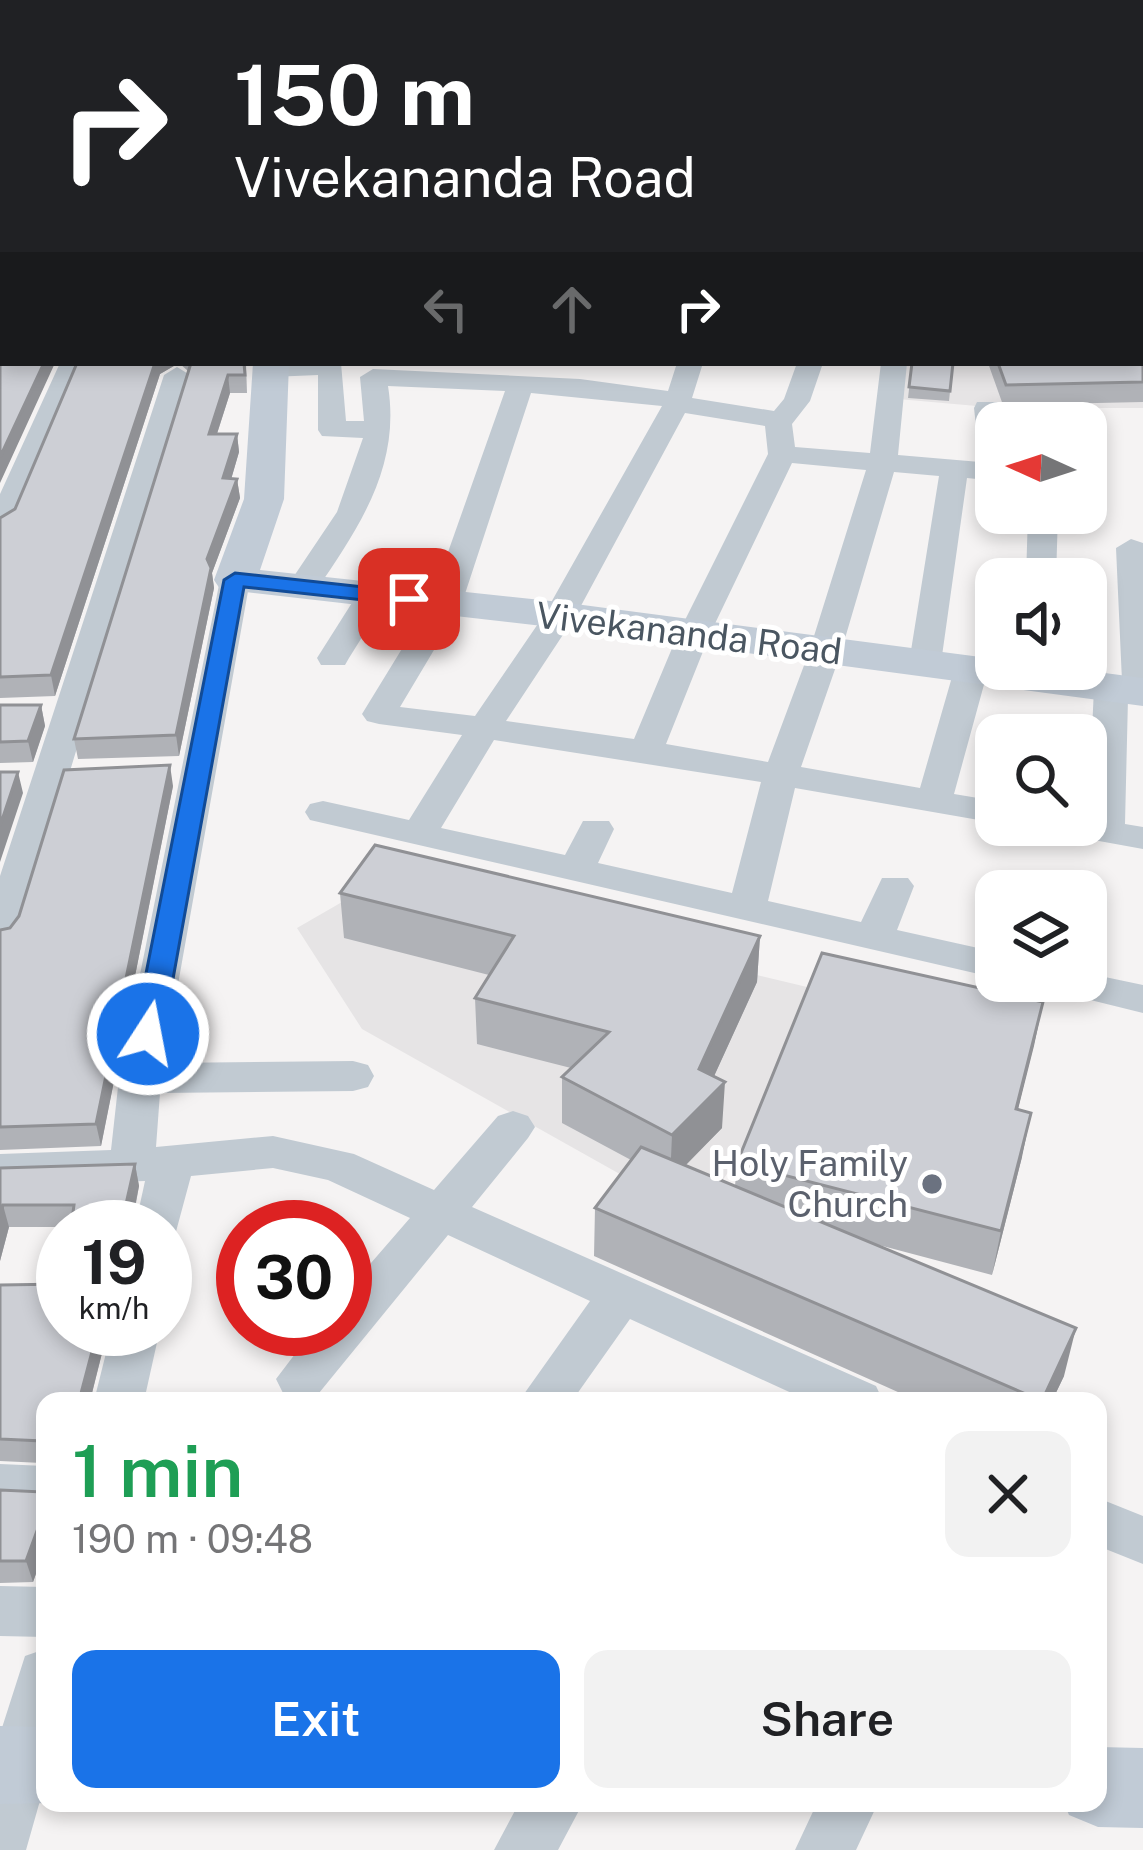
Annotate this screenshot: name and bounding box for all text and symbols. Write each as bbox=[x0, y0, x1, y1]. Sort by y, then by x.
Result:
text: 150 m bbox=[234, 45, 475, 144]
icon: right bbox=[36, 48, 192, 204]
text: Vivekananda Road bbox=[234, 146, 696, 209]
icon: left bbox=[413, 276, 479, 342]
icon: ahead bbox=[539, 276, 605, 342]
icon: right bbox=[665, 276, 731, 342]
north arrow bbox=[975, 402, 1107, 534]
map controls bbox=[975, 402, 1107, 1002]
pin bbox=[358, 548, 460, 650]
button: sound bbox=[975, 558, 1107, 690]
icon: arrive bbox=[376, 566, 442, 632]
street label: Vivekananda Road bbox=[534, 593, 844, 673]
button: search bbox=[975, 714, 1107, 846]
button: layers bbox=[975, 870, 1107, 1002]
position arrow bbox=[85, 971, 211, 1097]
place label: Holy Family Church bbox=[712, 1142, 908, 1225]
marker: Holy Family Church bbox=[919, 1171, 945, 1197]
speed limit sign: 30 bbox=[216, 1200, 372, 1356]
text: 19 bbox=[81, 1227, 147, 1298]
text: km/h bbox=[79, 1290, 149, 1326]
text: 1 min bbox=[72, 1429, 243, 1513]
button: close bbox=[945, 1431, 1071, 1557]
text: 190 m · 09:48 bbox=[72, 1516, 313, 1562]
button: Exit bbox=[72, 1650, 560, 1788]
button: Share bbox=[584, 1650, 1071, 1788]

